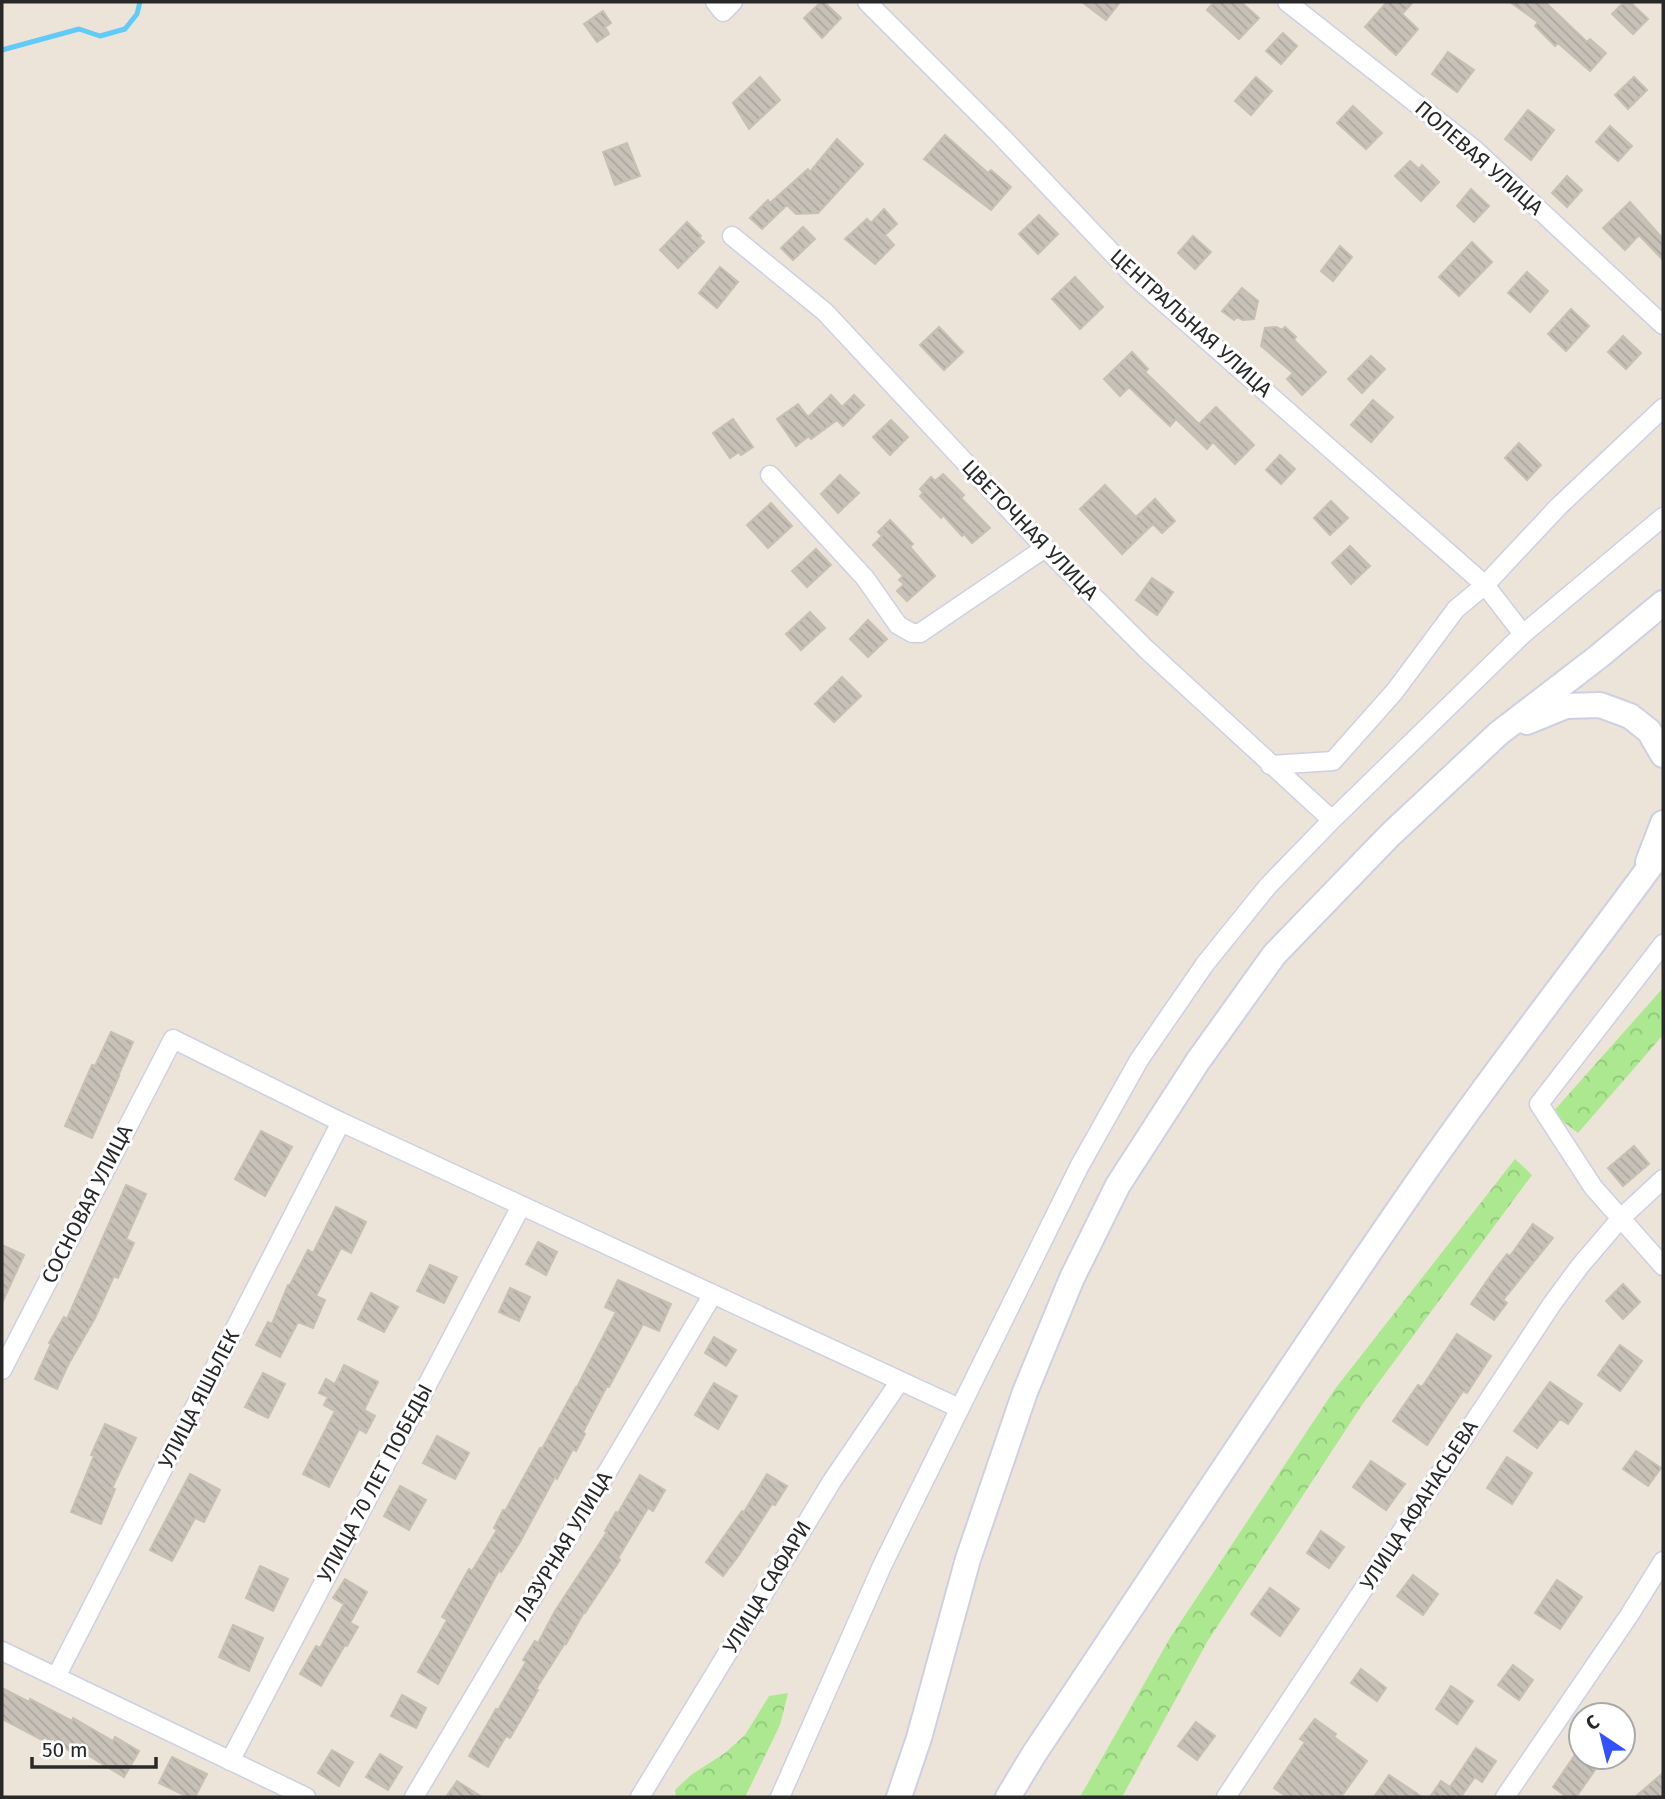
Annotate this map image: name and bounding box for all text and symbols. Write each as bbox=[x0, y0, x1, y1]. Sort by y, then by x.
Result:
street label: ПОЛЕВАЯ УЛИЦА bbox=[1410, 95, 1548, 221]
street label: ЦЕНТРАЛЬНАЯ УЛИЦА bbox=[1105, 243, 1277, 403]
street label: ЦВЕТОЧНАЯ УЛИЦА bbox=[956, 454, 1104, 606]
street label: СОСНОВАЯ УЛИЦА bbox=[36, 1120, 138, 1288]
street label: УЛИЦА ЯШЬЛЕК bbox=[153, 1325, 245, 1473]
street label: УЛИЦА 70 ЛЕТ ПОБЕДЫ bbox=[312, 1379, 438, 1587]
street label: УЛИЦА АФАНАСЬЕВА bbox=[1354, 1415, 1484, 1595]
street label: ЛАЗУРНАЯ УЛИЦА bbox=[508, 1467, 618, 1625]
street label: УЛИЦА САФАРИ bbox=[717, 1516, 817, 1658]
north arrow bbox=[1567, 1701, 1637, 1771]
text: С bbox=[1581, 1710, 1604, 1735]
scale bar bbox=[32, 1726, 156, 1770]
text: 50 m bbox=[42, 1737, 88, 1763]

